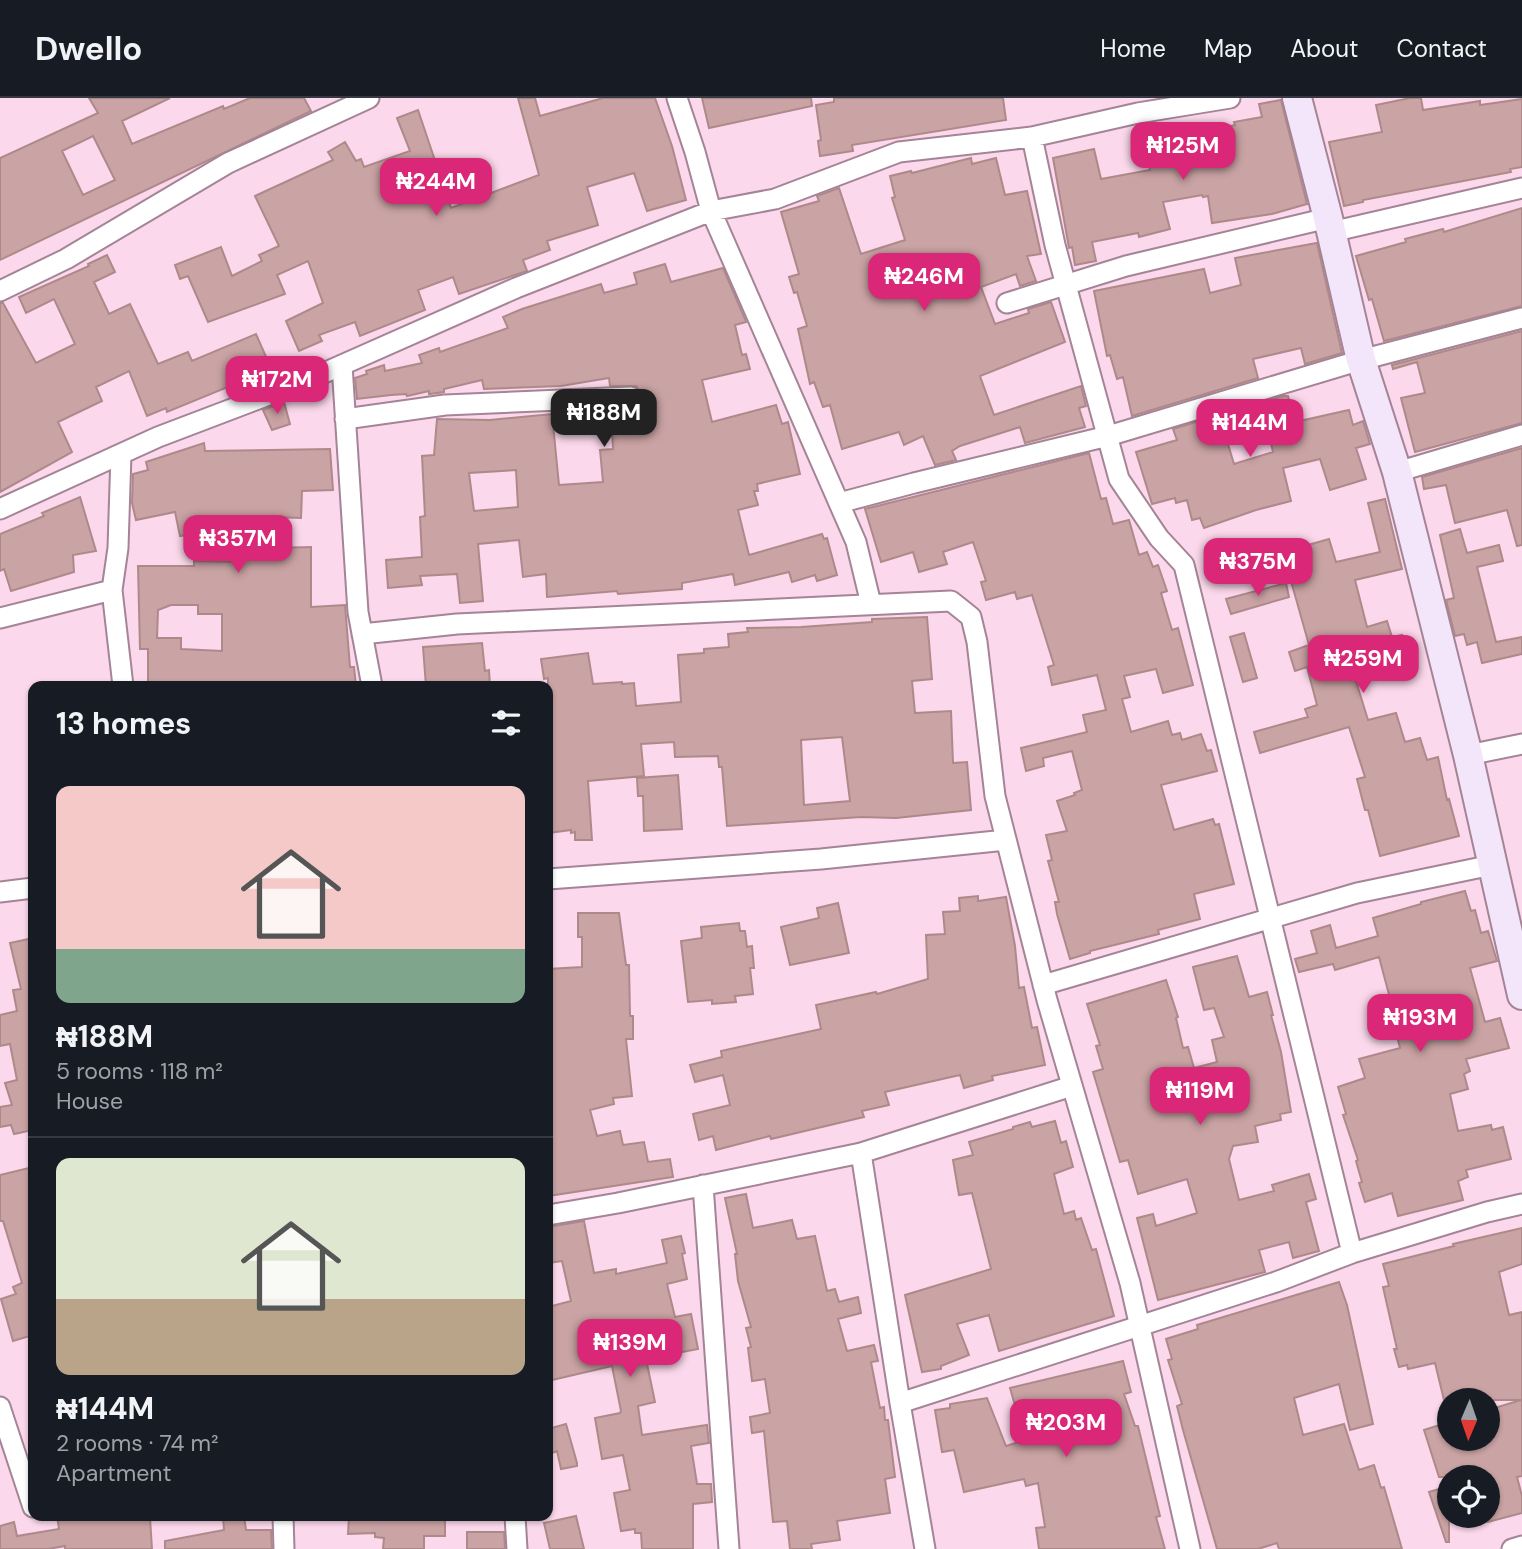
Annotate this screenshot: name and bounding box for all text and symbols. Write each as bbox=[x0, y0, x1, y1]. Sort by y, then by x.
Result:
text: Dwello bbox=[35, 27, 142, 70]
text: Home bbox=[1100, 33, 1166, 64]
text: Map bbox=[1204, 33, 1252, 64]
text: About bbox=[1290, 33, 1359, 64]
text: Contact bbox=[1397, 33, 1487, 64]
pin: ₦125M bbox=[1134, 122, 1232, 182]
text: ₦125M bbox=[1147, 130, 1219, 160]
pin: ₦244M bbox=[387, 158, 485, 218]
text: ₦244M bbox=[396, 166, 476, 196]
pin: ₦246M bbox=[875, 254, 973, 313]
text: ₦246M bbox=[884, 261, 964, 291]
pin: ₦172M bbox=[228, 356, 326, 416]
text: ₦172M bbox=[242, 364, 312, 394]
pin: ₦188M bbox=[555, 390, 653, 449]
text: ₦188M bbox=[567, 397, 641, 427]
pin: ₦144M bbox=[1201, 400, 1299, 459]
text: ₦144M bbox=[1212, 407, 1288, 437]
pin: ₦357M bbox=[189, 516, 287, 575]
text: ₦357M bbox=[199, 523, 277, 553]
pin: ₦375M bbox=[1209, 538, 1307, 598]
text: ₦375M bbox=[1220, 546, 1296, 576]
pin: ₦259M bbox=[1314, 636, 1412, 695]
text: ₦259M bbox=[1324, 643, 1402, 673]
text: 13 homes bbox=[56, 704, 191, 743]
icon: filters bbox=[487, 704, 525, 742]
icon: home bbox=[228, 831, 354, 957]
pin: ₦193M bbox=[1371, 995, 1469, 1054]
text: ₦193M bbox=[1383, 1002, 1457, 1032]
text: ₦188M bbox=[56, 1017, 153, 1056]
text: 5 rooms · 118 m² bbox=[56, 1056, 223, 1086]
pin: ₦119M bbox=[1151, 1068, 1249, 1127]
text: ₦119M bbox=[1166, 1075, 1234, 1105]
text: House bbox=[56, 1086, 123, 1116]
icon: home bbox=[228, 1203, 354, 1329]
pin: ₦139M bbox=[581, 1320, 679, 1379]
text: ₦139M bbox=[593, 1327, 667, 1357]
north arrow bbox=[1437, 1388, 1500, 1451]
map controls bbox=[1437, 1388, 1500, 1528]
text: ₦144M bbox=[56, 1389, 154, 1428]
pin: ₦203M bbox=[1017, 1400, 1115, 1459]
text: ₦203M bbox=[1026, 1407, 1106, 1437]
text: 2 rooms · 74 m² bbox=[56, 1428, 219, 1458]
text: Apartment bbox=[56, 1458, 171, 1488]
button: locate bbox=[1437, 1465, 1500, 1528]

